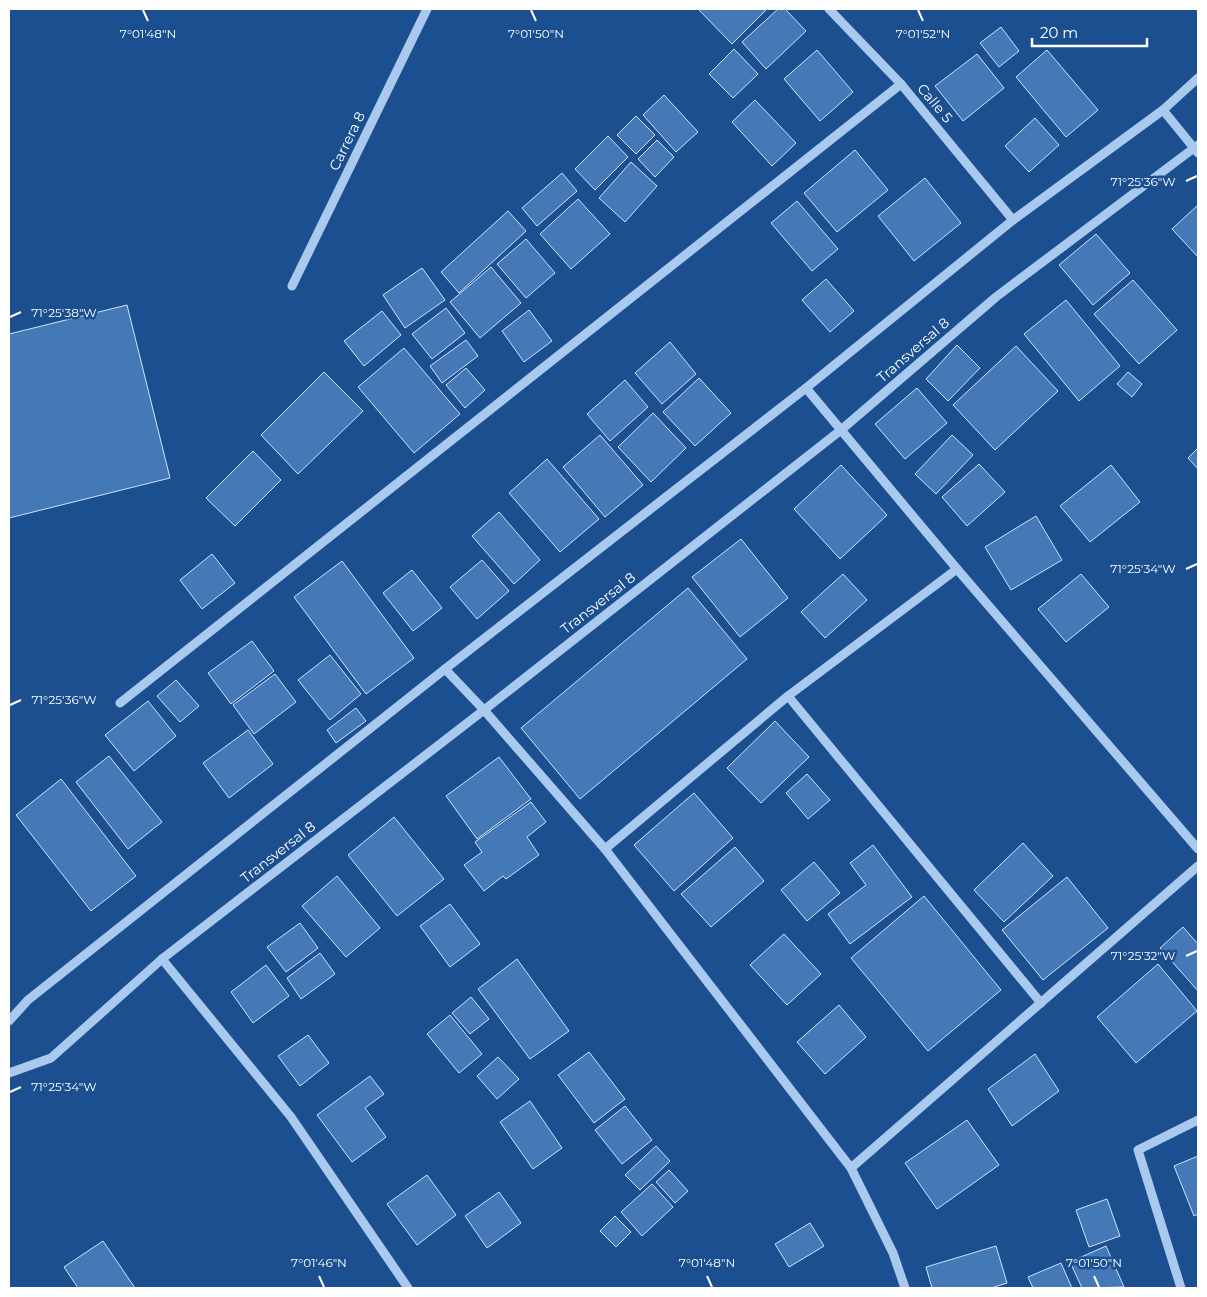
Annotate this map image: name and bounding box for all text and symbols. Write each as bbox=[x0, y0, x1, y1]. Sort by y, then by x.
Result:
scale bar bbox=[1032, 15, 1147, 47]
text: 20 m bbox=[1040, 23, 1078, 42]
text: 7°01'48"N bbox=[120, 26, 176, 41]
text: 7°01'50"N bbox=[508, 26, 564, 41]
text: 7°01'52"N bbox=[896, 26, 950, 41]
street label: Calle 5 bbox=[913, 80, 957, 126]
street label: Carrera 8 bbox=[325, 109, 369, 173]
text: 71°25'36"W bbox=[1111, 174, 1175, 189]
text: 71°25'38"W bbox=[31, 305, 97, 320]
street label: Transversal 8 bbox=[873, 314, 953, 386]
text: 71°25'34"W bbox=[1110, 561, 1176, 576]
street label: Transversal 8 bbox=[557, 568, 639, 638]
text: 71°25'36"W bbox=[32, 692, 96, 707]
street label: Transversal 8 bbox=[237, 817, 319, 887]
text: 71°25'32"W bbox=[1111, 948, 1175, 963]
text: 71°25'34"W bbox=[31, 1079, 97, 1094]
text: 7°01'46"N bbox=[291, 1255, 347, 1270]
text: 7°01'48"N bbox=[679, 1255, 735, 1270]
text: 7°01'50"N bbox=[1066, 1255, 1122, 1270]

